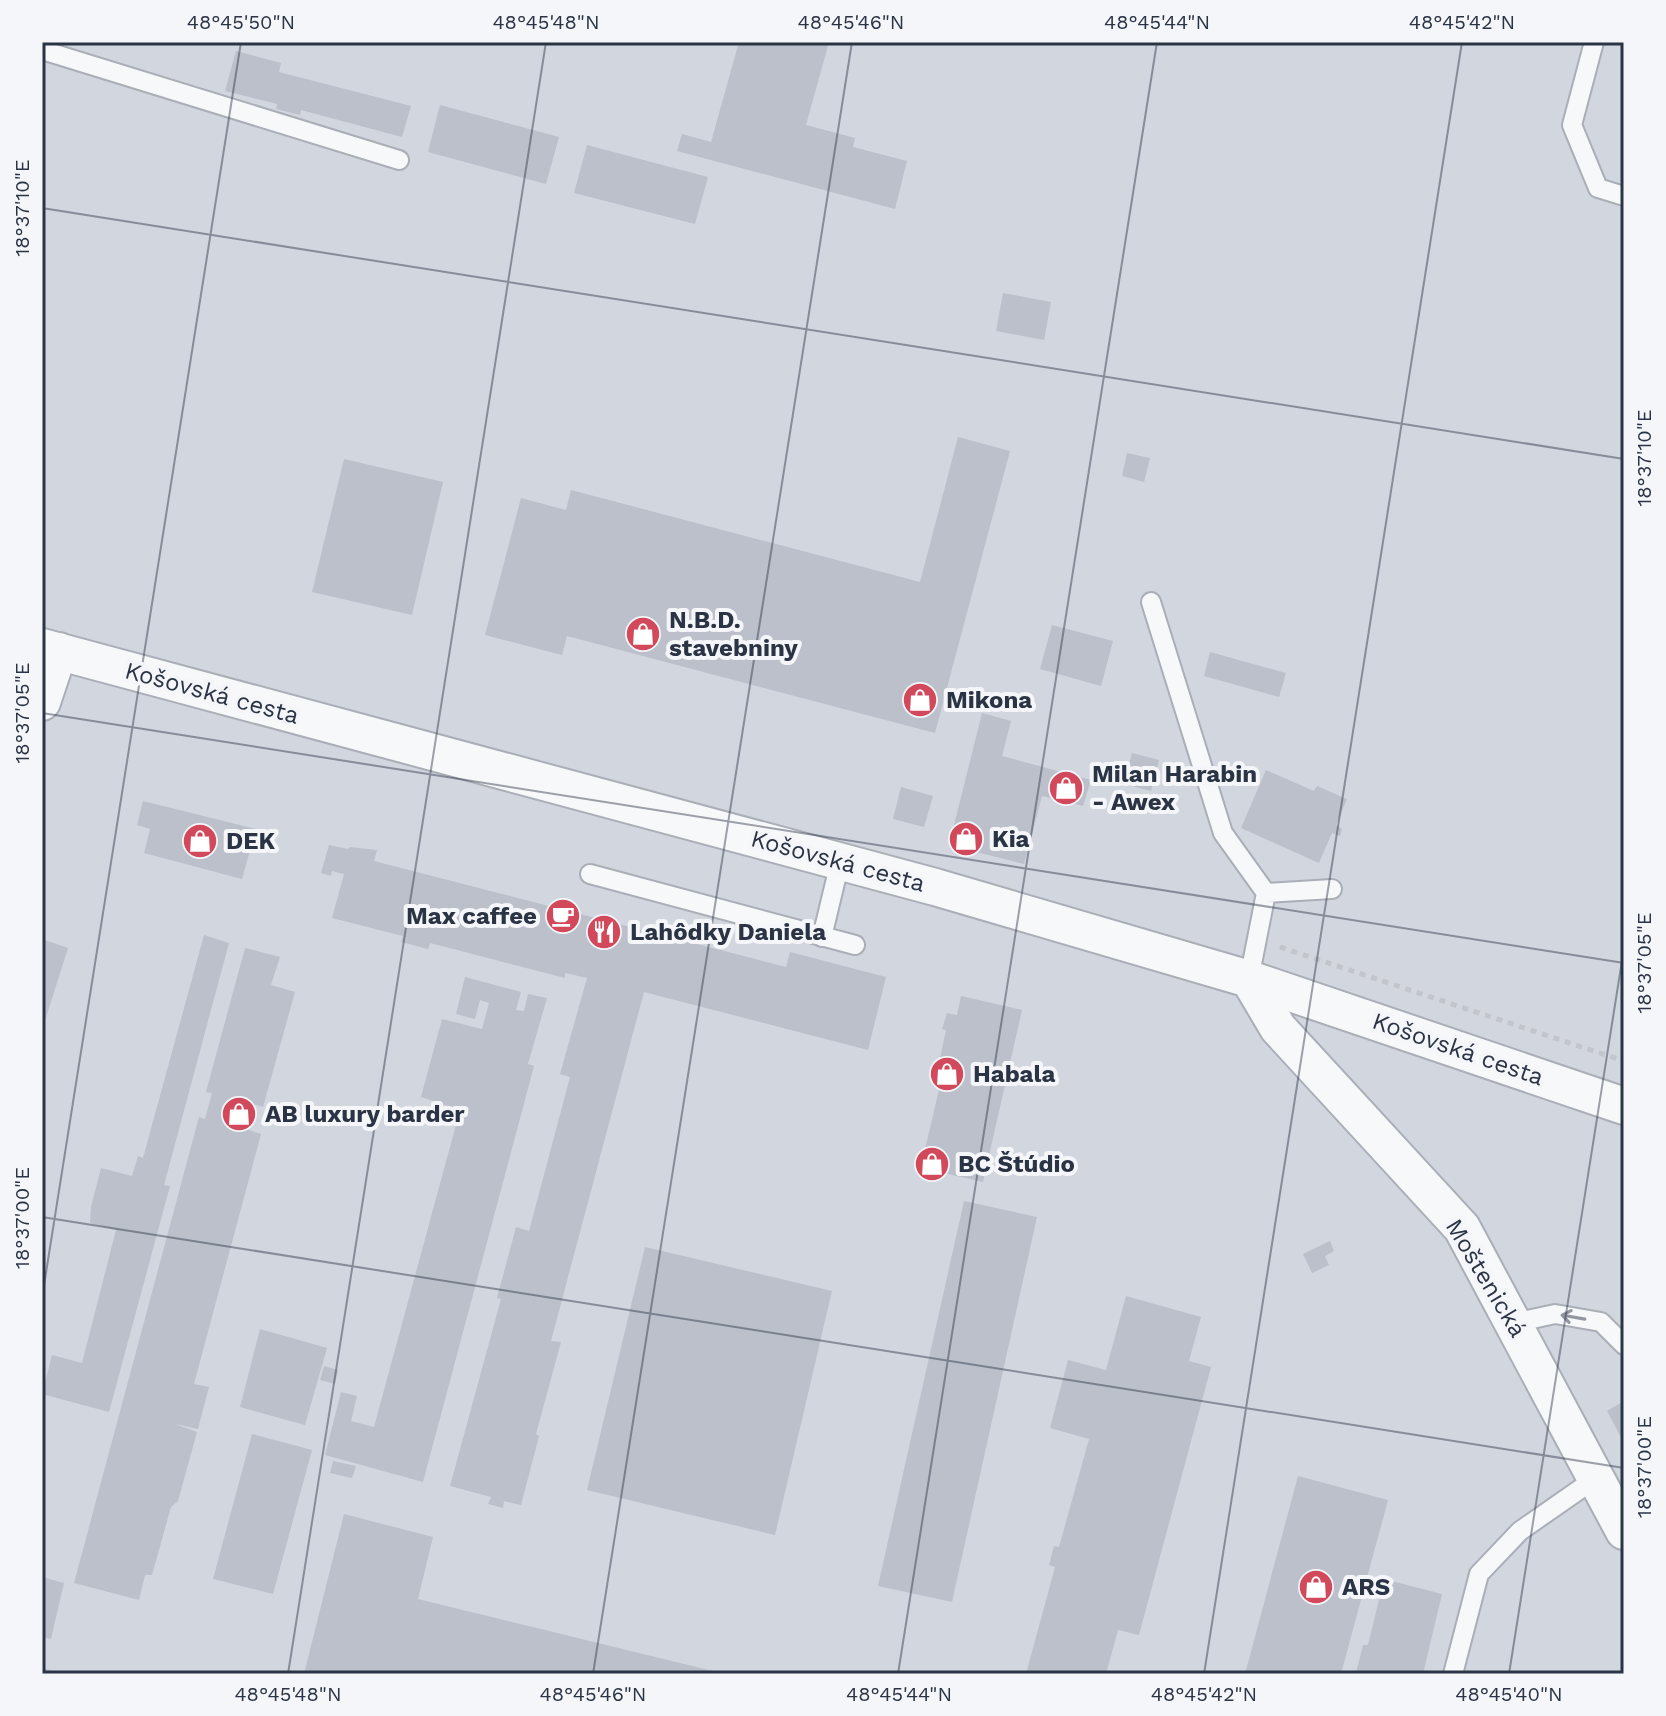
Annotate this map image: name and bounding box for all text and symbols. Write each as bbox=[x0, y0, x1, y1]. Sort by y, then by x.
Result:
text: 48°45'50"N bbox=[187, 10, 295, 34]
text: 48°45'48"N bbox=[492, 10, 600, 34]
text: 48°45'46"N bbox=[797, 10, 905, 34]
text: 48°45'44"N bbox=[1104, 10, 1210, 34]
text: 48°45'42"N bbox=[1409, 10, 1515, 34]
text: 18°37'10"E bbox=[10, 159, 34, 257]
text: 18°37'10"E bbox=[1632, 409, 1656, 507]
place label: N.B.D. stavebniny bbox=[669, 606, 798, 662]
shop icon: N.B.D. stavebniny bbox=[624, 615, 662, 653]
street label: Košovská cesta bbox=[122, 656, 302, 730]
text: 18°37'05"E bbox=[10, 663, 34, 763]
shop icon: Mikona bbox=[901, 681, 939, 719]
place label: Mikona bbox=[946, 686, 1032, 714]
place label: Milan Harabin - Awex bbox=[1092, 760, 1257, 816]
shop icon: Milan Harabin - Awex bbox=[1047, 769, 1085, 807]
shop icon: Kia bbox=[947, 820, 985, 858]
shop icon: DEK bbox=[181, 822, 219, 860]
street label: Košovská cesta bbox=[748, 824, 928, 898]
place label: Kia bbox=[992, 825, 1030, 853]
place label: DEK bbox=[226, 827, 275, 855]
cafe icon: Max caffee bbox=[544, 897, 582, 935]
place label: Max caffee bbox=[406, 902, 537, 930]
restaurant icon: Lahôdky Daniela bbox=[585, 913, 623, 951]
text: 18°37'05"E bbox=[1632, 913, 1656, 1013]
place label: Lahôdky Daniela bbox=[630, 918, 826, 946]
street label: Košovská cesta bbox=[1369, 1007, 1547, 1091]
shop icon: Habala bbox=[928, 1055, 966, 1093]
place label: Habala bbox=[973, 1060, 1056, 1088]
shop icon: AB luxury barder bbox=[220, 1095, 258, 1133]
place label: AB luxury barder bbox=[265, 1100, 465, 1128]
shop icon: BC Štúdio bbox=[913, 1145, 951, 1183]
place label: BC Štúdio bbox=[958, 1150, 1075, 1178]
text: 18°37'00"E bbox=[10, 1167, 34, 1269]
street label: Moštenická bbox=[1440, 1214, 1532, 1342]
one-way arrow bbox=[1561, 1309, 1586, 1324]
text: 18°37'00"E bbox=[1632, 1416, 1656, 1518]
shop icon: ARS bbox=[1297, 1568, 1335, 1606]
place label: ARS bbox=[1342, 1573, 1390, 1601]
text: 48°45'48"N bbox=[234, 1682, 342, 1706]
text: 48°45'46"N bbox=[539, 1682, 647, 1706]
text: 48°45'44"N bbox=[846, 1682, 952, 1706]
text: 48°45'42"N bbox=[1151, 1682, 1257, 1706]
text: 48°45'40"N bbox=[1455, 1682, 1563, 1706]

